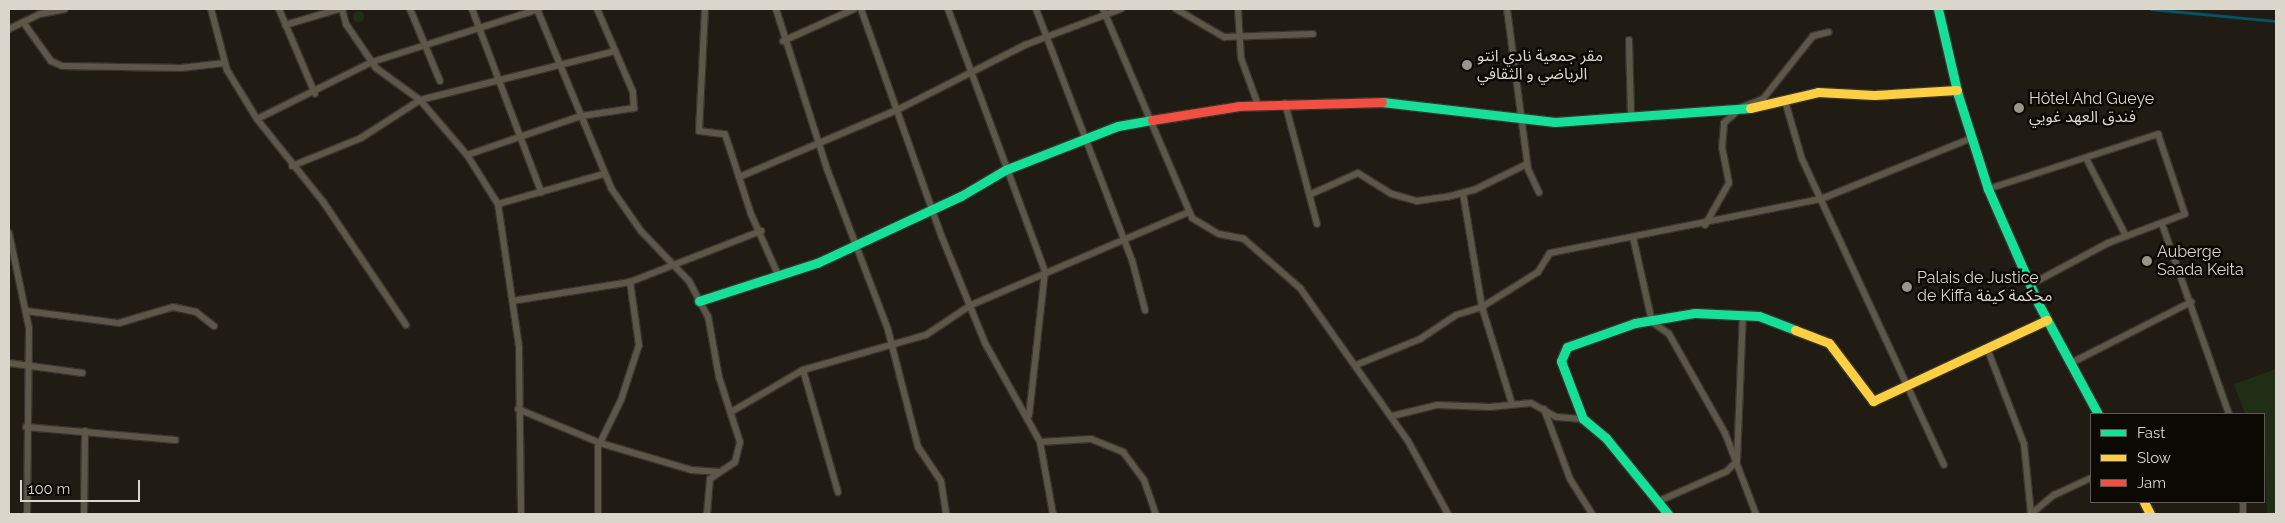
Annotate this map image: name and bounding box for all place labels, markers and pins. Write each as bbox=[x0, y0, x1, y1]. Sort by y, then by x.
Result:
place label: مقر جمعية نادي انتو الرياضي و الثقافي bbox=[1477, 46, 1603, 84]
marker: مقر جمعية نادي انتو الرياضي و الثقافي bbox=[1461, 59, 1473, 71]
place label: Hôtel Ahd Gueye فندق العهد غويي bbox=[2029, 89, 2155, 127]
marker: Hôtel Ahd Gueye فندق العهد غويي bbox=[2013, 102, 2025, 114]
place label: Auberge Saada Keita bbox=[2157, 242, 2244, 280]
marker: Auberge Saada Keita bbox=[2141, 255, 2153, 267]
place label: Palais de Justice de Kiffa محكمة كيفة bbox=[1917, 268, 2052, 306]
marker: Palais de Justice de Kiffa محكمة كيفة bbox=[1901, 281, 1913, 293]

